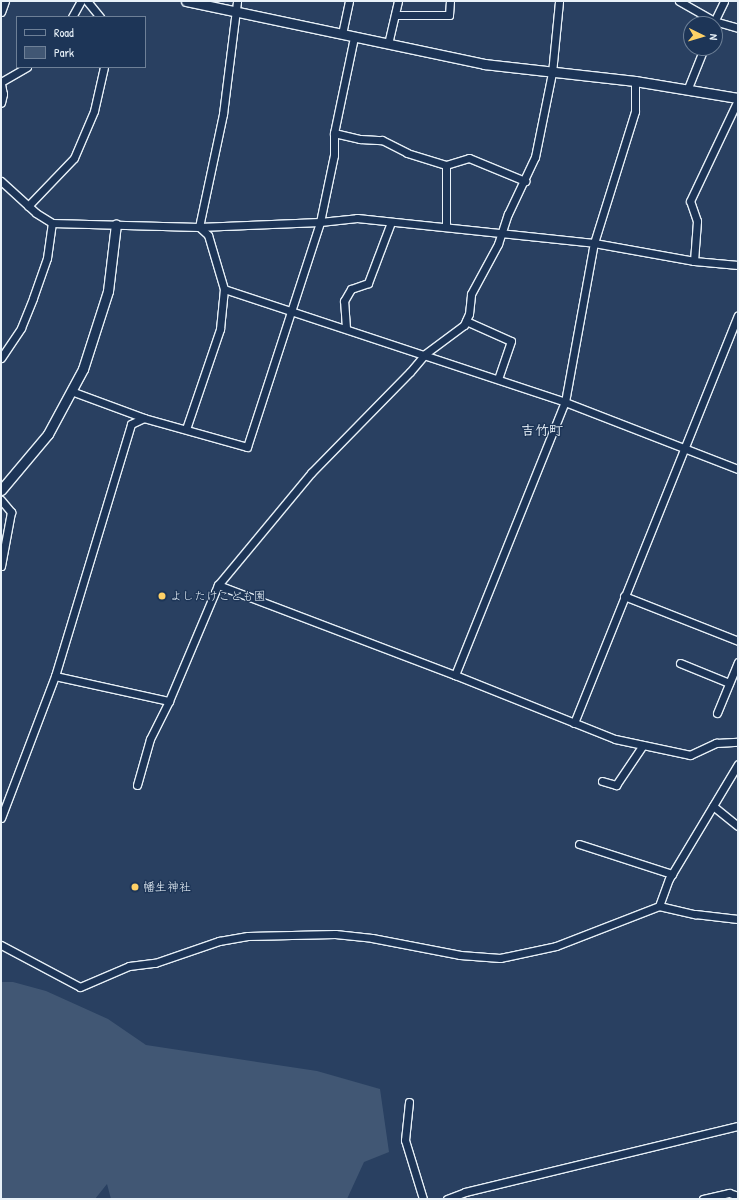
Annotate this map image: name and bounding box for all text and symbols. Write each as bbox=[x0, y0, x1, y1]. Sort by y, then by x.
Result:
legend bbox=[16, 16, 146, 68]
north arrow bbox=[683, 16, 723, 56]
text: Road bbox=[54, 24, 74, 41]
text: N bbox=[707, 33, 721, 40]
text: Park bbox=[54, 44, 74, 61]
district label: 吉竹町 bbox=[521, 422, 563, 438]
place label: よしたけこども園 bbox=[170, 589, 266, 603]
marker: よしたけこども園 bbox=[157, 591, 167, 601]
place label: 幡生神社 bbox=[143, 880, 191, 894]
marker: 幡生神社 bbox=[130, 882, 140, 892]

